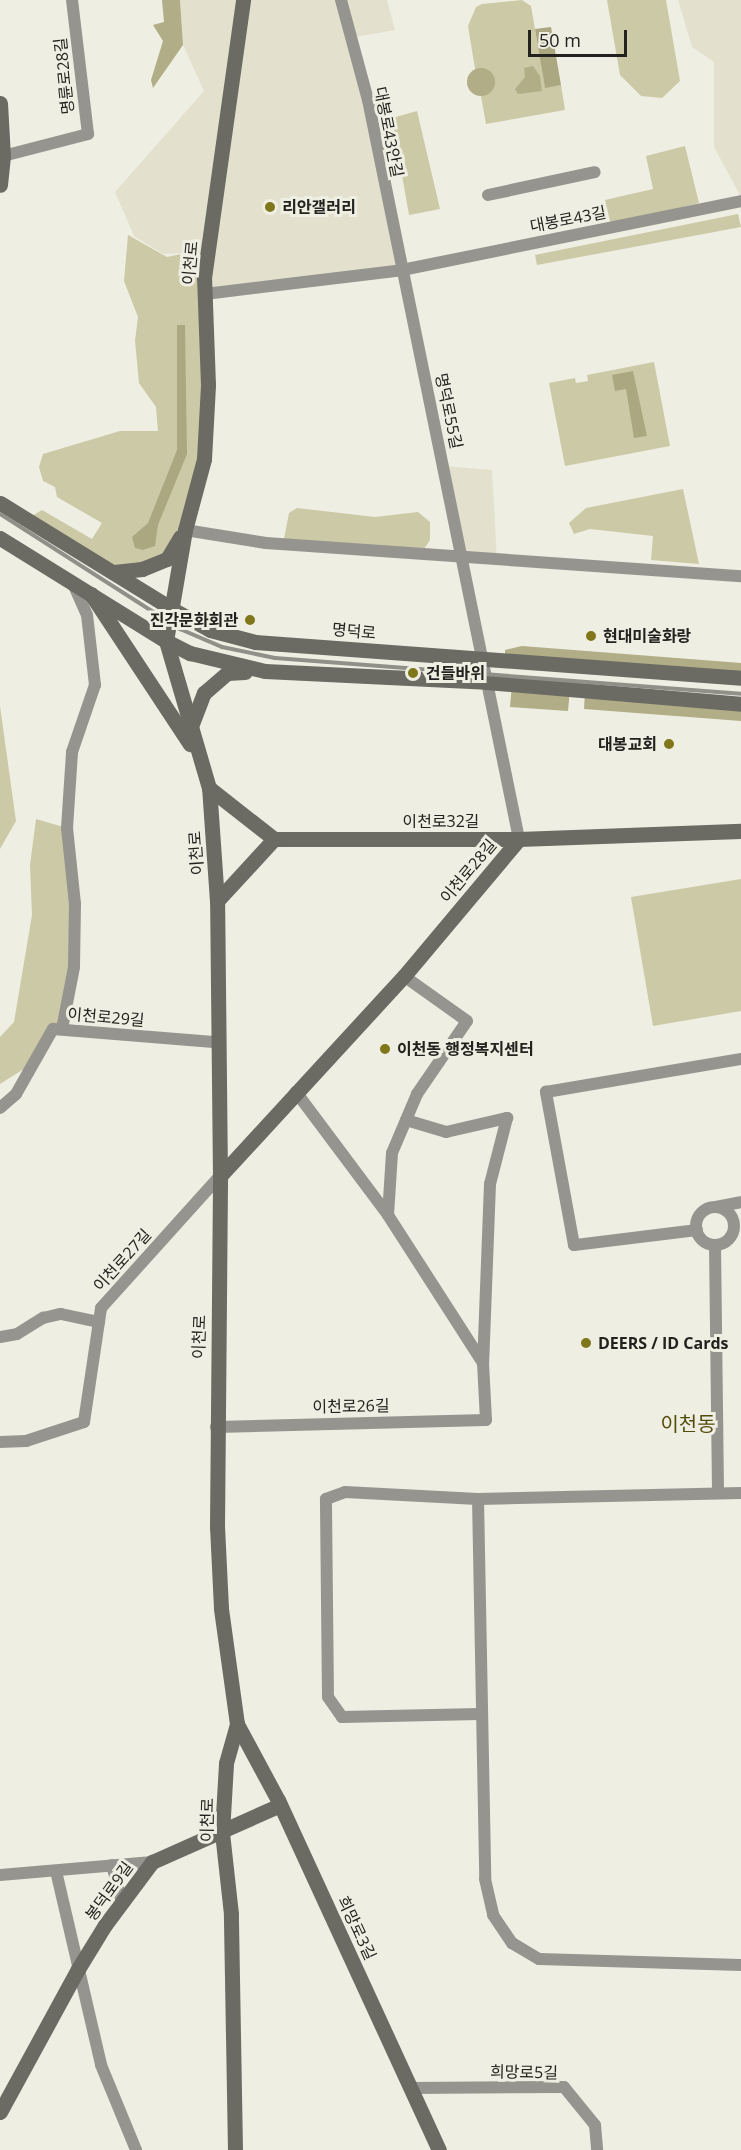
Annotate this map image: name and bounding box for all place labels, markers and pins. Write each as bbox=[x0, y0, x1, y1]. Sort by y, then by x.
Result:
place label: 리안갤러리 bbox=[282, 197, 356, 217]
marker: 리안갤러리 bbox=[263, 200, 277, 214]
place label: 진각문화회관 bbox=[150, 610, 238, 630]
marker: 진각문화회관 bbox=[243, 613, 257, 627]
place label: 현대미술화랑 bbox=[603, 626, 691, 646]
marker: 현대미술화랑 bbox=[584, 629, 598, 643]
place label: 건들바위 bbox=[426, 663, 485, 683]
marker: 건들바위 bbox=[404, 664, 422, 682]
place label: 대봉교회 bbox=[598, 734, 657, 754]
marker: 대봉교회 bbox=[662, 737, 676, 751]
place label: 이천동 행정복지센터 bbox=[397, 1039, 534, 1059]
marker: 이천동 행정복지센터 bbox=[378, 1042, 392, 1056]
place label: DEERS / ID Cards bbox=[598, 1333, 729, 1353]
marker: DEERS / ID Cards bbox=[579, 1336, 593, 1350]

